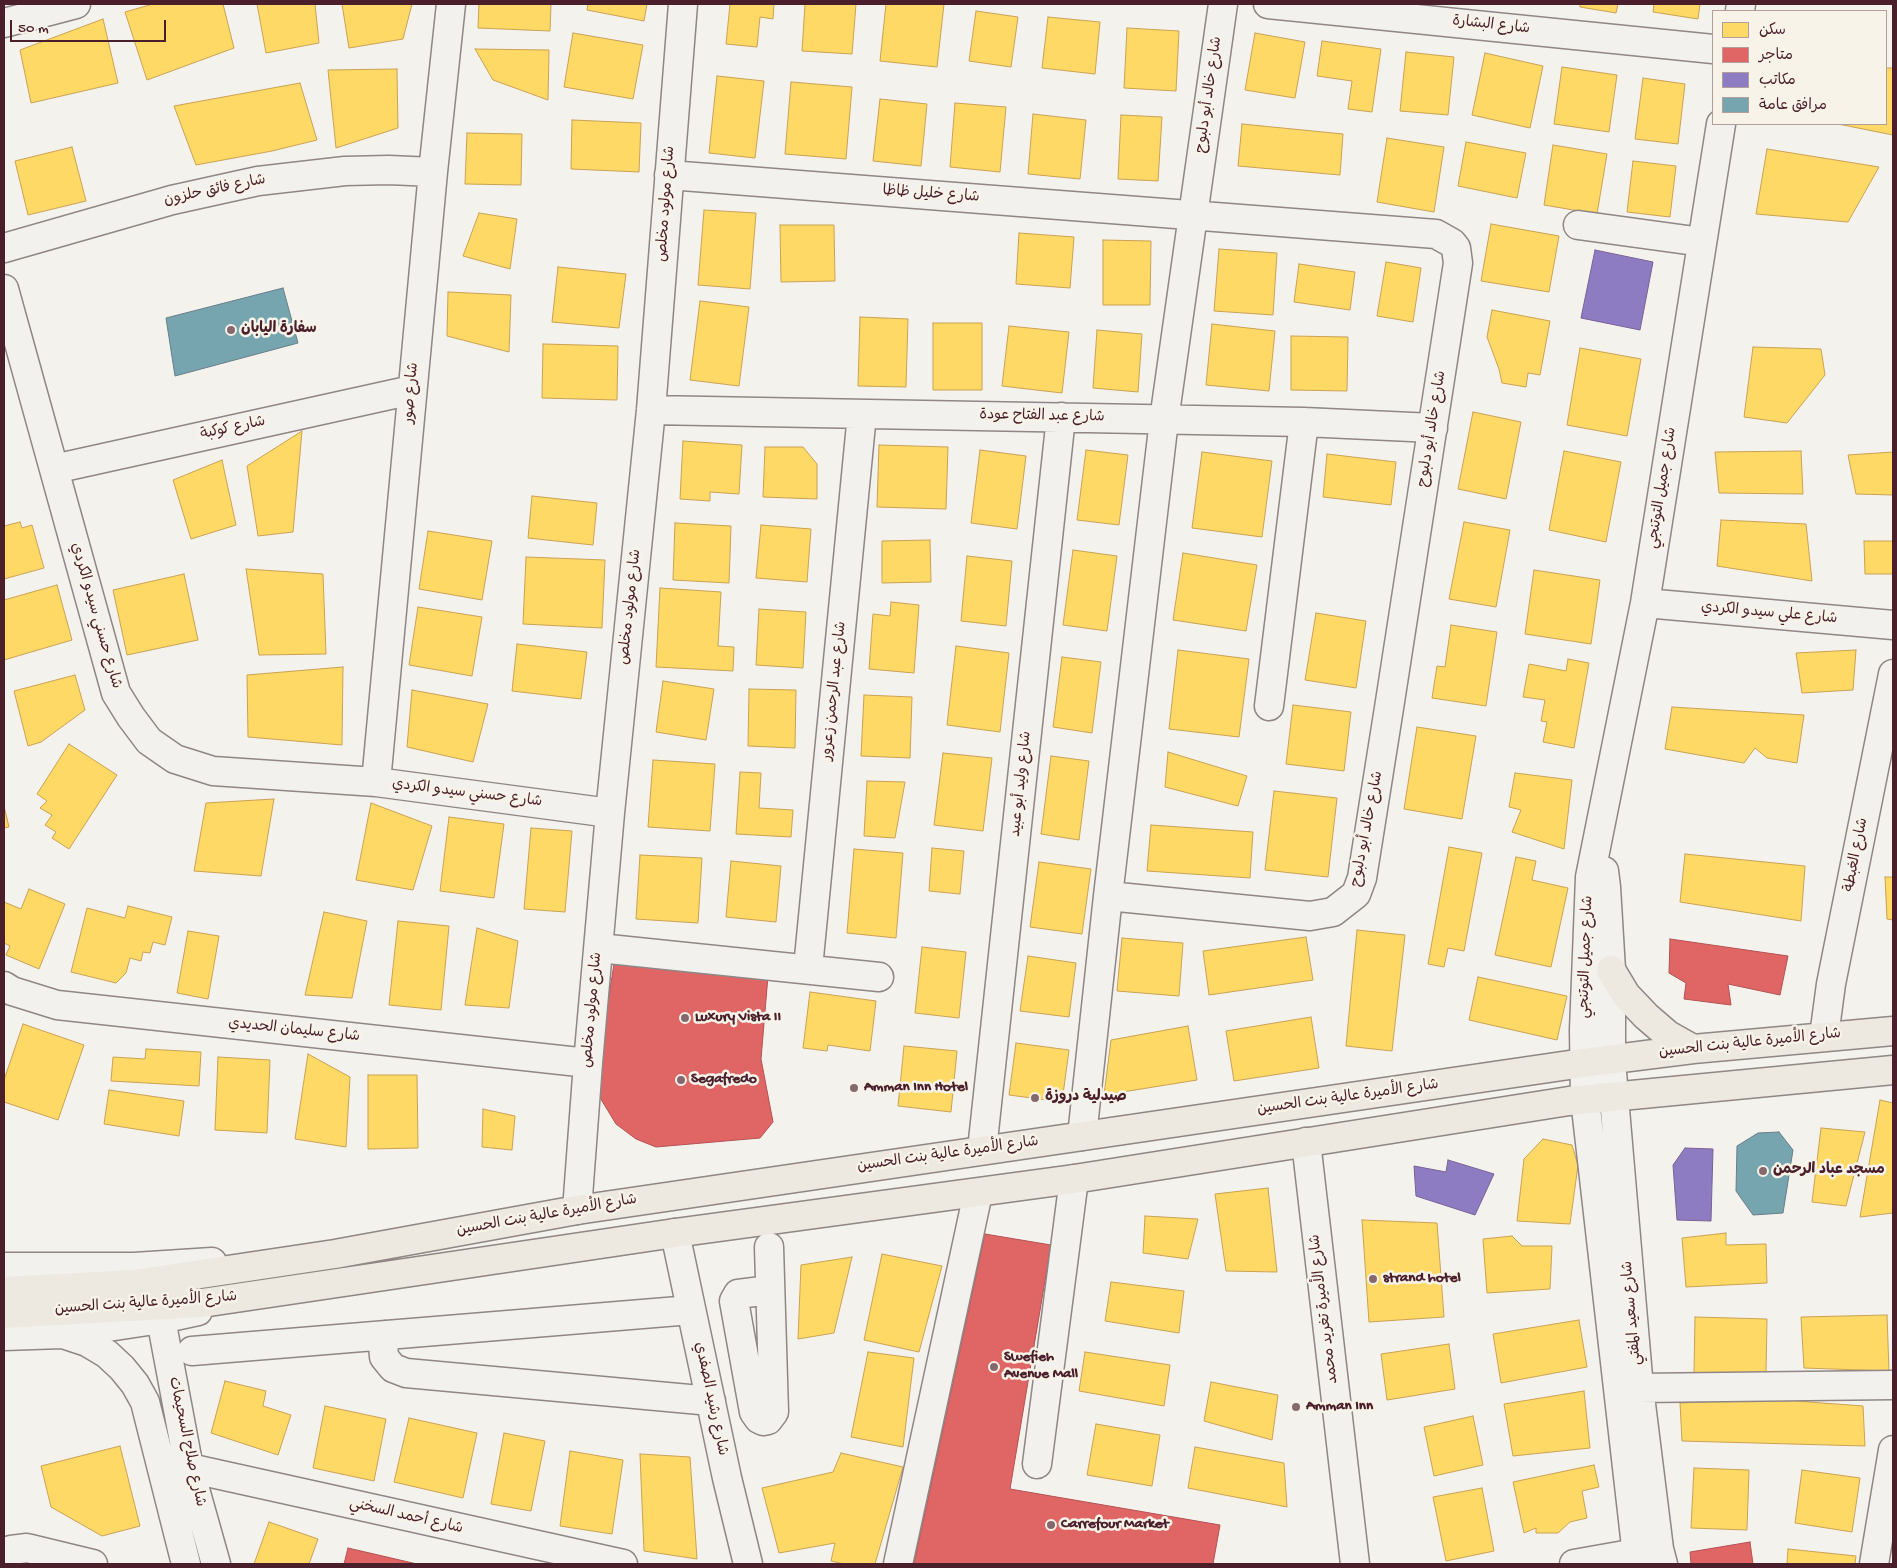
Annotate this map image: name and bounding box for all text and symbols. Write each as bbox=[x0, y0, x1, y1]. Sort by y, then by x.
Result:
scale bar bbox=[12, 10, 169, 42]
legend bbox=[1712, 10, 1887, 125]
street label: شارع البشارة bbox=[1451, 13, 1531, 39]
text: 50 m bbox=[18, 20, 49, 38]
text: سكن bbox=[1759, 22, 1786, 40]
street label: شارع خالد أبو دلبوح bbox=[1193, 36, 1227, 154]
text: متاجر bbox=[1759, 47, 1793, 65]
text: مكاتب bbox=[1759, 72, 1796, 90]
text: مرافق عامة bbox=[1759, 97, 1827, 115]
street label: شارع مولود مخلص bbox=[654, 145, 680, 263]
street label: شارع فائق حلزون bbox=[163, 171, 267, 211]
street label: شارع خليل ظاظا bbox=[882, 183, 980, 207]
place label: سفارة اليابان bbox=[241, 321, 317, 339]
marker: سفارة اليابان bbox=[225, 324, 237, 336]
street label: شارع صور bbox=[400, 362, 424, 424]
street label: شارع خالد أبو دلبوح bbox=[1415, 370, 1451, 488]
street label: شارع عبد الفتاح عودة bbox=[979, 407, 1105, 427]
street label: شارع كوكبة bbox=[199, 413, 267, 445]
street label: شارع جميل التوتنجي bbox=[1645, 426, 1681, 550]
street label: شارع حسني سيدو الكردي bbox=[66, 541, 124, 691]
street label: شارع مولود مخلص bbox=[616, 548, 646, 666]
street label: شارع علي سيدو الكردي bbox=[1700, 599, 1838, 629]
street label: شارع عبد الرحمن زعرور bbox=[819, 621, 851, 761]
street label: شارع وليد أبو عبيد bbox=[1008, 730, 1036, 838]
street label: شارع خالد أبو دلبوح bbox=[1348, 770, 1388, 888]
street label: شارع حسني سيدو الكردي bbox=[391, 776, 543, 812]
street label: شارع الغبطة bbox=[1841, 817, 1873, 893]
street label: شارع جميل التوتنجي bbox=[1576, 895, 1598, 1019]
street label: شارع مولود مخلص bbox=[579, 951, 607, 1069]
place label: Luxury Vista II bbox=[695, 1009, 781, 1027]
marker: Luxury Vista II bbox=[679, 1012, 691, 1024]
street label: شارع سليمان الحديدي bbox=[227, 1015, 361, 1047]
street label: شارع الأميرة عالية بنت الحسين bbox=[1658, 1025, 1842, 1063]
place label: Segafredo bbox=[691, 1071, 757, 1089]
marker: Segafredo bbox=[675, 1074, 687, 1086]
street label: شارع الأميرة عالية بنت الحسين bbox=[1256, 1076, 1440, 1120]
place label: Amman Inn Hotel bbox=[864, 1079, 968, 1097]
marker: Amman Inn Hotel bbox=[848, 1082, 860, 1094]
place label: صيدلية دروزة bbox=[1045, 1089, 1127, 1107]
marker: صيدلية دروزة bbox=[1029, 1092, 1041, 1104]
street label: شارع الأميرة عالية بنت الحسين bbox=[856, 1133, 1040, 1177]
place label: مسجد عباد الرحمن bbox=[1773, 1162, 1885, 1180]
marker: مسجد عباد الرحمن bbox=[1757, 1165, 1769, 1177]
street label: شارع الأميرة عالية بنت الحسين bbox=[455, 1191, 639, 1241]
street label: شارع الأميرة تغريد محمد bbox=[1307, 1233, 1343, 1385]
street label: شارع سعيد المفتي bbox=[1619, 1260, 1647, 1366]
place label: strand hotel bbox=[1383, 1270, 1461, 1288]
marker: strand hotel bbox=[1367, 1273, 1379, 1285]
street label: شارع الأميرة عالية بنت الحسين bbox=[54, 1289, 238, 1319]
street label: شارع رشيد الصفدي bbox=[689, 1341, 731, 1457]
place label: Swefieh Avenue Mall bbox=[1004, 1349, 1078, 1384]
marker: Swefieh Avenue Mall bbox=[988, 1361, 1000, 1373]
street label: شارع صلاح السحيمات bbox=[163, 1375, 209, 1509]
place label: Amman Inn bbox=[1306, 1398, 1373, 1416]
marker: Amman Inn bbox=[1290, 1401, 1302, 1413]
street label: شارع أحمد السخني bbox=[347, 1495, 465, 1539]
place label: Carrefour Market bbox=[1061, 1516, 1169, 1534]
marker: Carrefour Market bbox=[1045, 1519, 1057, 1531]

